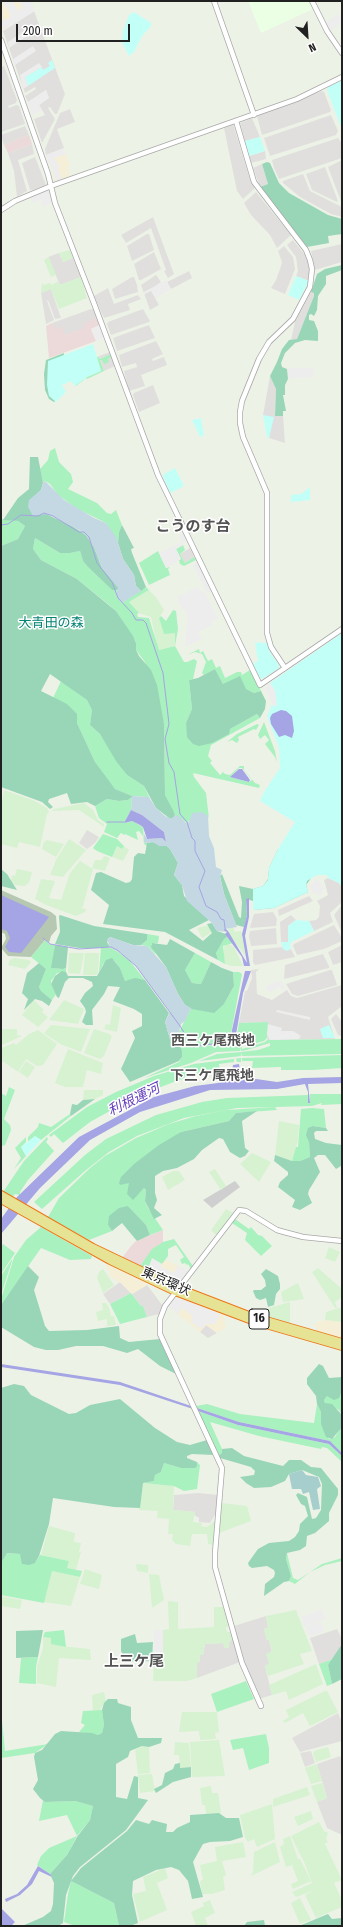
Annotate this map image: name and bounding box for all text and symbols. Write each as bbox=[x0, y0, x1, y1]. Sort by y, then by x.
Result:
scale bar bbox=[18, 16, 132, 42]
north arrow bbox=[287, 16, 327, 56]
text: 200 m bbox=[23, 24, 53, 38]
text: N bbox=[307, 40, 318, 55]
district label: こうのす台 bbox=[156, 518, 230, 536]
park label: 大青田の森 bbox=[19, 615, 83, 631]
district label: 西三ケ尾飛地 bbox=[171, 1033, 255, 1049]
district label: 下三ケ尾飛地 bbox=[170, 1068, 254, 1084]
water label: 利根運河 bbox=[105, 1080, 163, 1120]
street label: 東京環状 bbox=[139, 1264, 193, 1300]
road number: 16 bbox=[249, 1309, 269, 1329]
district label: 上三ケ尾 bbox=[104, 1653, 164, 1671]

